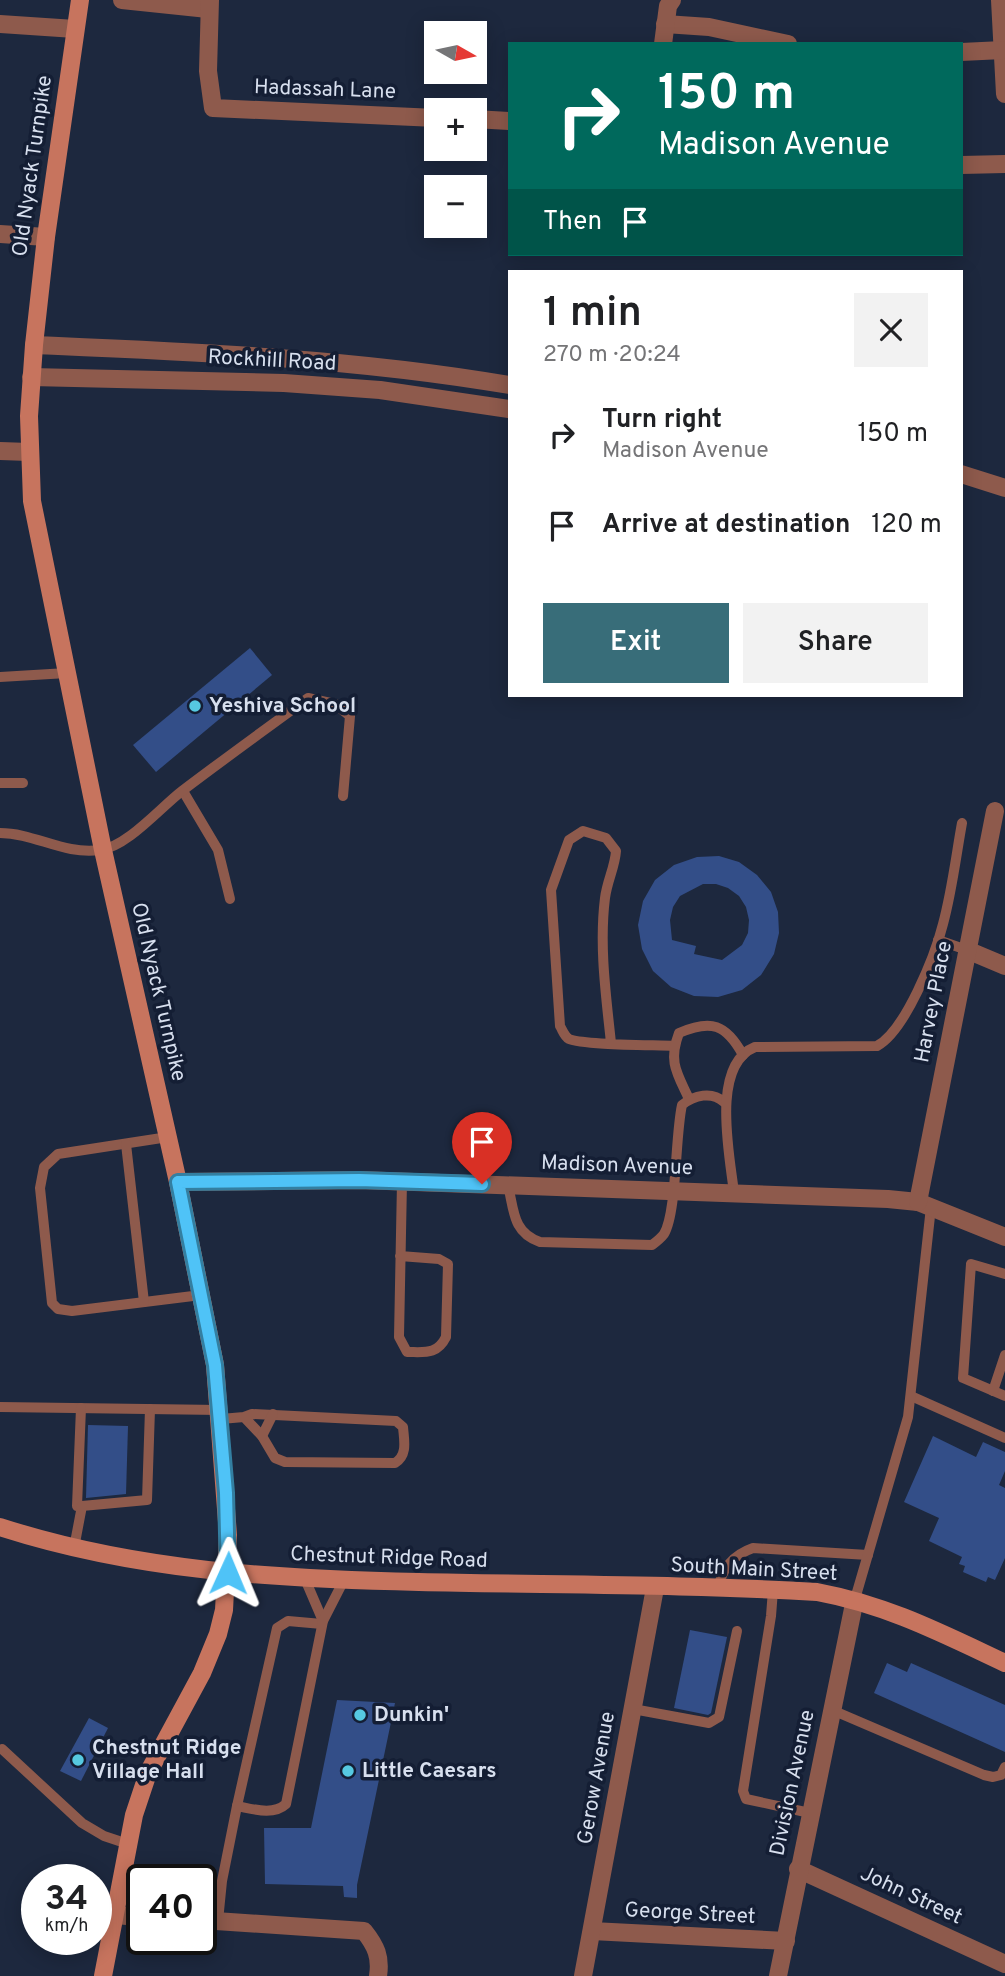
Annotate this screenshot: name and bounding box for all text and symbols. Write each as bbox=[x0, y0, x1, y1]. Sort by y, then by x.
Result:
north arrow bbox=[424, 21, 486, 84]
map controls bbox=[424, 21, 487, 238]
text: 150 m bbox=[658, 65, 795, 127]
icon: right bbox=[543, 70, 634, 161]
street label: Old Nyack Turnpike bbox=[7, 74, 59, 258]
street label: Hadassah Lane bbox=[254, 74, 396, 106]
button: + bbox=[424, 98, 487, 161]
text: Madison Avenue bbox=[658, 126, 890, 166]
button: − bbox=[424, 175, 487, 238]
icon: arrive bbox=[616, 203, 654, 241]
text: Then bbox=[543, 206, 602, 239]
text: 1 min bbox=[543, 288, 642, 341]
button: close bbox=[854, 293, 928, 367]
text: 270 m · 20:24 bbox=[543, 341, 681, 370]
street label: Rockhill Road bbox=[207, 344, 337, 378]
text: Turn right bbox=[602, 404, 722, 437]
icon: right bbox=[543, 416, 581, 454]
text: 150 m bbox=[857, 418, 928, 451]
text: Madison Avenue bbox=[602, 437, 769, 466]
icon: arrive bbox=[543, 507, 581, 545]
text: Arrive at destination bbox=[602, 509, 850, 542]
text: 120 m bbox=[871, 509, 942, 542]
button: Exit bbox=[543, 603, 729, 683]
button: Share bbox=[743, 603, 928, 683]
place label: Yeshiva School bbox=[209, 693, 356, 720]
marker: Yeshiva School bbox=[187, 698, 203, 714]
street label: Old Nyack Turnpike bbox=[124, 900, 192, 1084]
street label: Harvey Place bbox=[909, 939, 959, 1065]
pin bbox=[452, 1112, 512, 1184]
icon: arrive bbox=[463, 1123, 501, 1161]
street label: Madison Avenue bbox=[541, 1150, 693, 1182]
position arrow bbox=[191, 1536, 265, 1610]
street label: Chestnut Ridge Road bbox=[290, 1541, 488, 1575]
street label: South Main Street bbox=[670, 1552, 838, 1588]
place label: Dunkin' bbox=[374, 1702, 449, 1729]
marker: Dunkin' bbox=[352, 1707, 368, 1723]
street label: Division Avenue bbox=[764, 1707, 822, 1859]
street label: Gerow Avenue bbox=[572, 1709, 622, 1847]
place label: Chestnut Ridge Village Hall bbox=[92, 1735, 241, 1786]
marker: Chestnut Ridge Village Hall bbox=[70, 1752, 86, 1768]
place label: Little Caesars bbox=[362, 1758, 497, 1785]
marker: Little Caesars bbox=[340, 1763, 356, 1779]
street label: John Street bbox=[856, 1861, 966, 1931]
speed limit sign: 40 bbox=[126, 1864, 217, 1955]
text: 34 bbox=[45, 1878, 88, 1922]
street label: George Street bbox=[624, 1897, 756, 1931]
text: km/h bbox=[45, 1915, 88, 1938]

